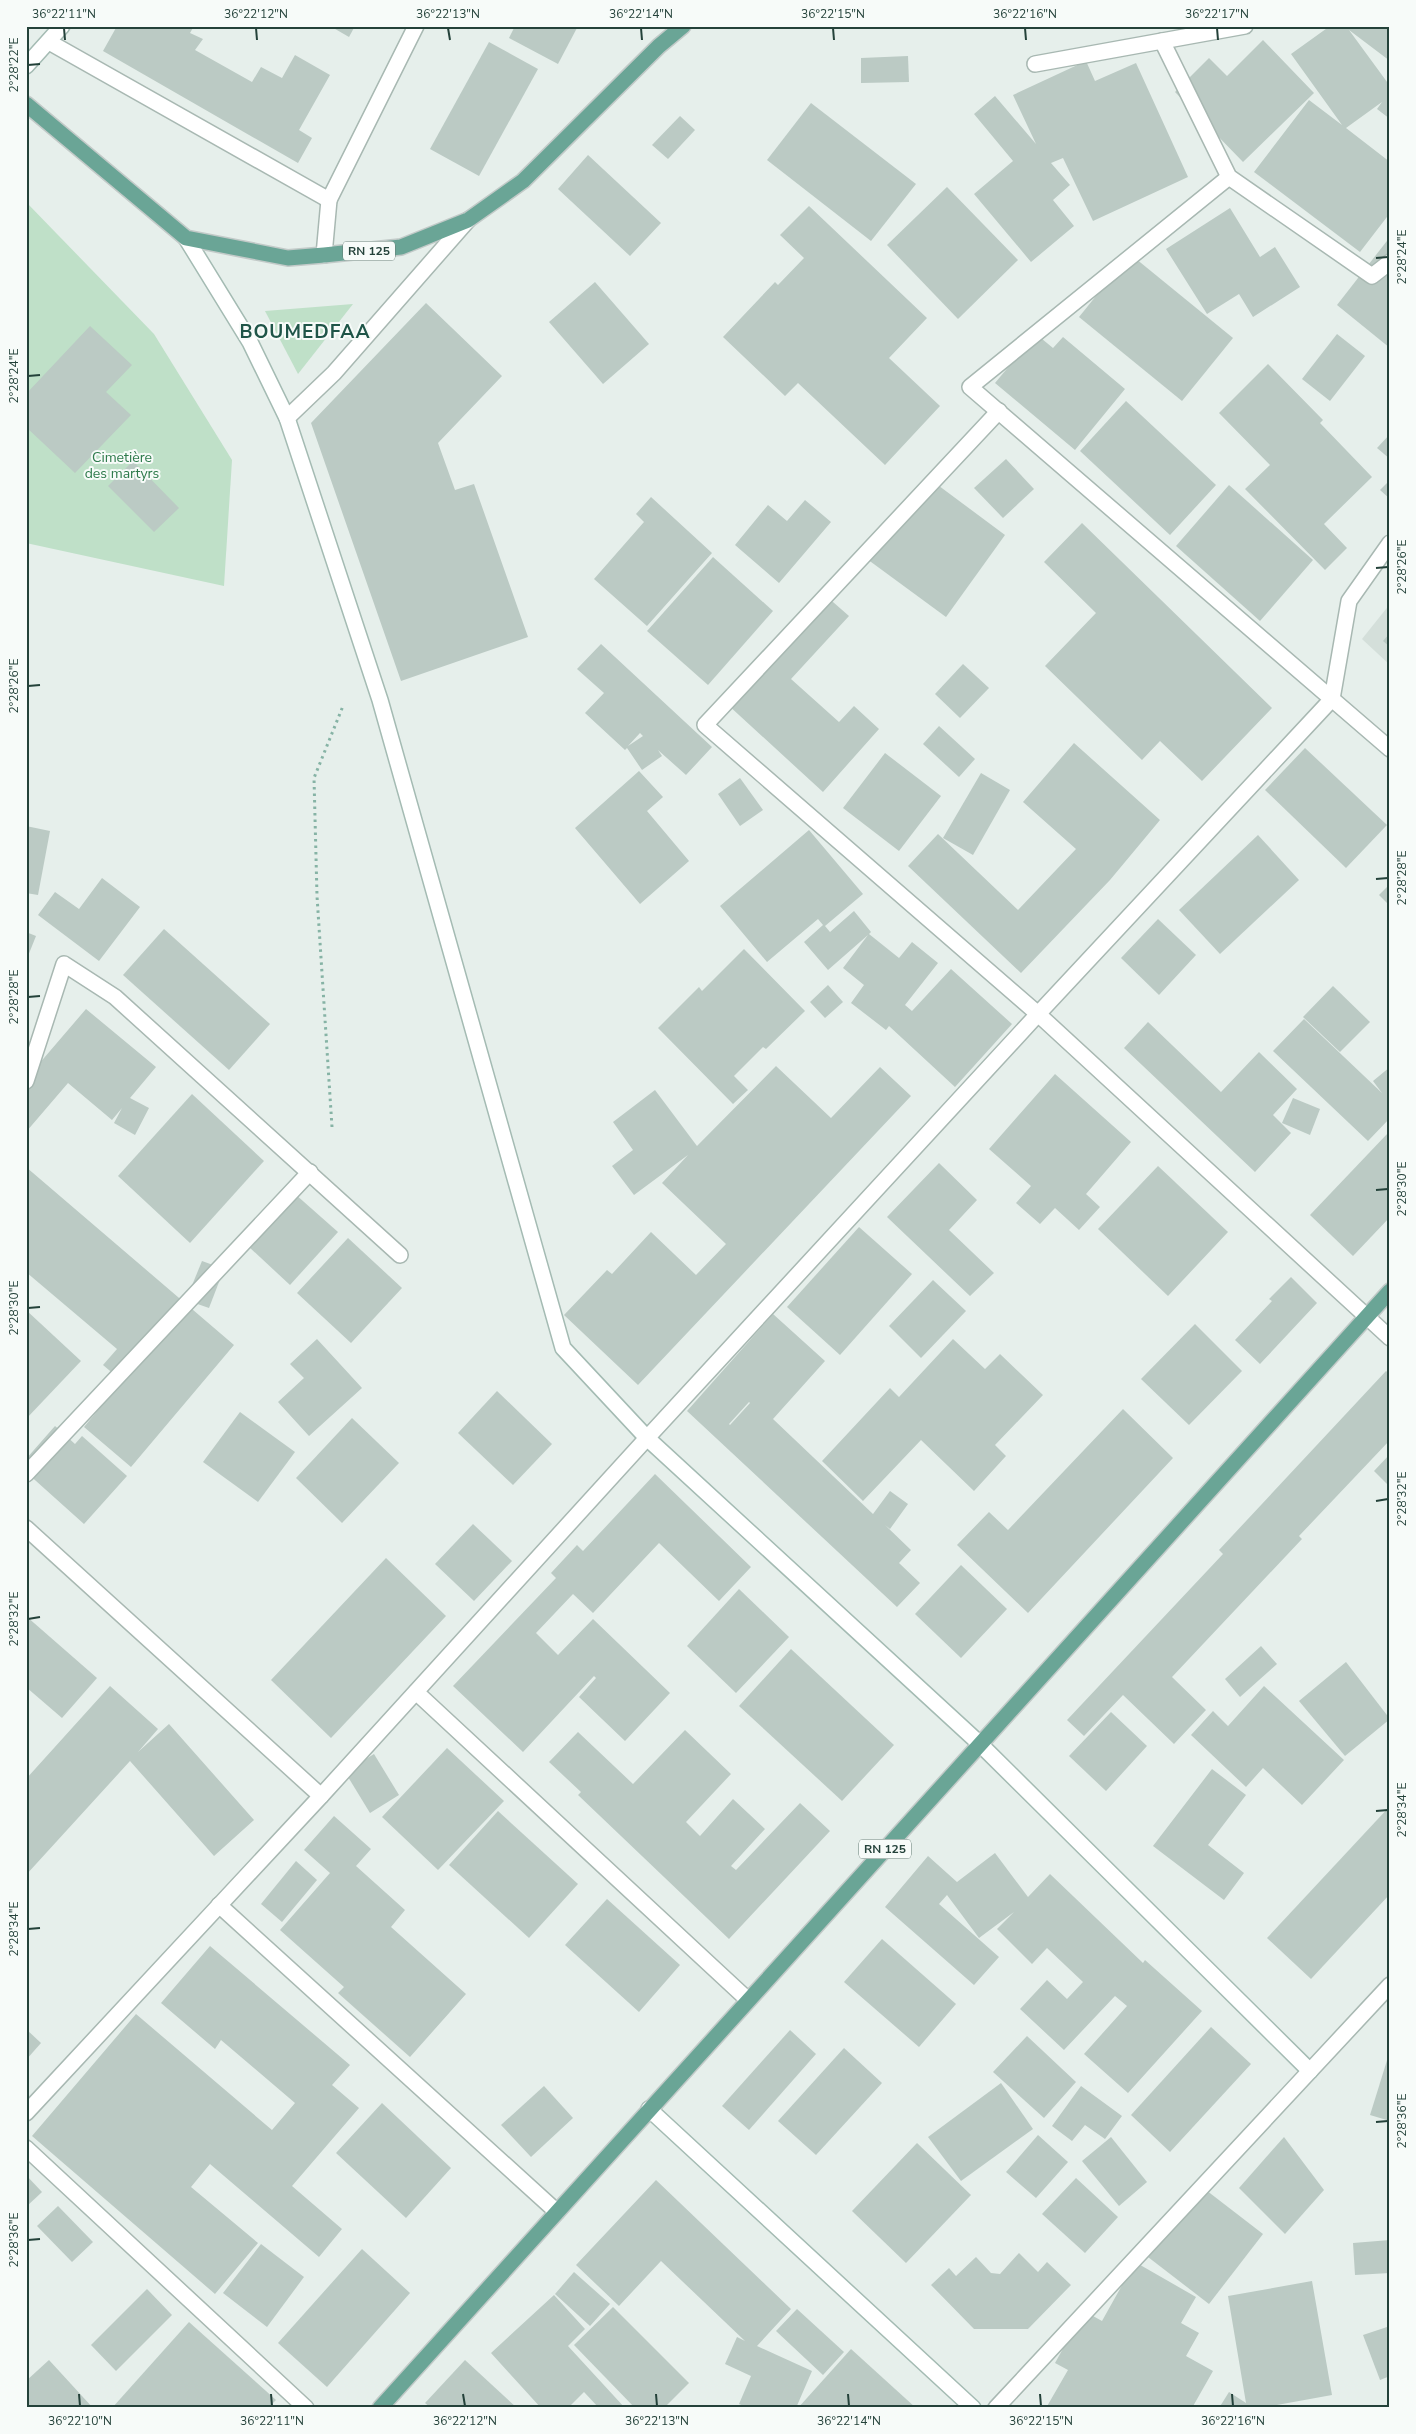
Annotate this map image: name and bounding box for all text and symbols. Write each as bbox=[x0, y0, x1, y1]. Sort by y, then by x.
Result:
text: 36°22'11"N bbox=[32, 6, 96, 22]
text: 36°22'12"N bbox=[224, 6, 288, 22]
text: 36°22'13"N bbox=[416, 6, 480, 22]
text: 36°22'14"N bbox=[609, 6, 673, 22]
text: 36°22'15"N bbox=[801, 6, 865, 22]
text: 36°22'16"N bbox=[993, 6, 1057, 22]
text: 36°22'17"N bbox=[1185, 6, 1249, 22]
text: 2°28'22"E bbox=[6, 38, 22, 92]
text: 2°28'24"E bbox=[1394, 230, 1410, 284]
road number: RN 125 bbox=[343, 242, 395, 260]
district label: BOUMEDFAA bbox=[239, 319, 371, 345]
text: 2°28'24"E bbox=[6, 349, 22, 403]
park label: Cimetière des martyrs bbox=[85, 448, 160, 483]
text: 2°28'26"E bbox=[1394, 540, 1410, 594]
text: 2°28'26"E bbox=[6, 659, 22, 713]
text: 2°28'28"E bbox=[1394, 851, 1410, 905]
text: 2°28'28"E bbox=[6, 970, 22, 1024]
text: 2°28'30"E bbox=[1394, 1162, 1410, 1216]
text: 2°28'30"E bbox=[6, 1281, 22, 1335]
text: 2°28'32"E bbox=[1394, 1472, 1410, 1526]
text: 2°28'32"E bbox=[6, 1592, 22, 1646]
text: 2°28'34"E bbox=[1394, 1783, 1410, 1837]
road number: RN 125 bbox=[859, 1840, 911, 1858]
text: 2°28'34"E bbox=[6, 1902, 22, 1956]
text: 2°28'36"E bbox=[1394, 2094, 1410, 2148]
text: 2°28'36"E bbox=[6, 2213, 22, 2267]
text: 36°22'10"N bbox=[48, 2413, 112, 2429]
text: 36°22'11"N bbox=[240, 2413, 304, 2429]
text: 36°22'12"N bbox=[433, 2413, 497, 2429]
text: 36°22'13"N bbox=[625, 2413, 689, 2429]
text: 36°22'14"N bbox=[817, 2413, 881, 2429]
text: 36°22'15"N bbox=[1009, 2413, 1073, 2429]
text: 36°22'16"N bbox=[1201, 2413, 1265, 2429]

